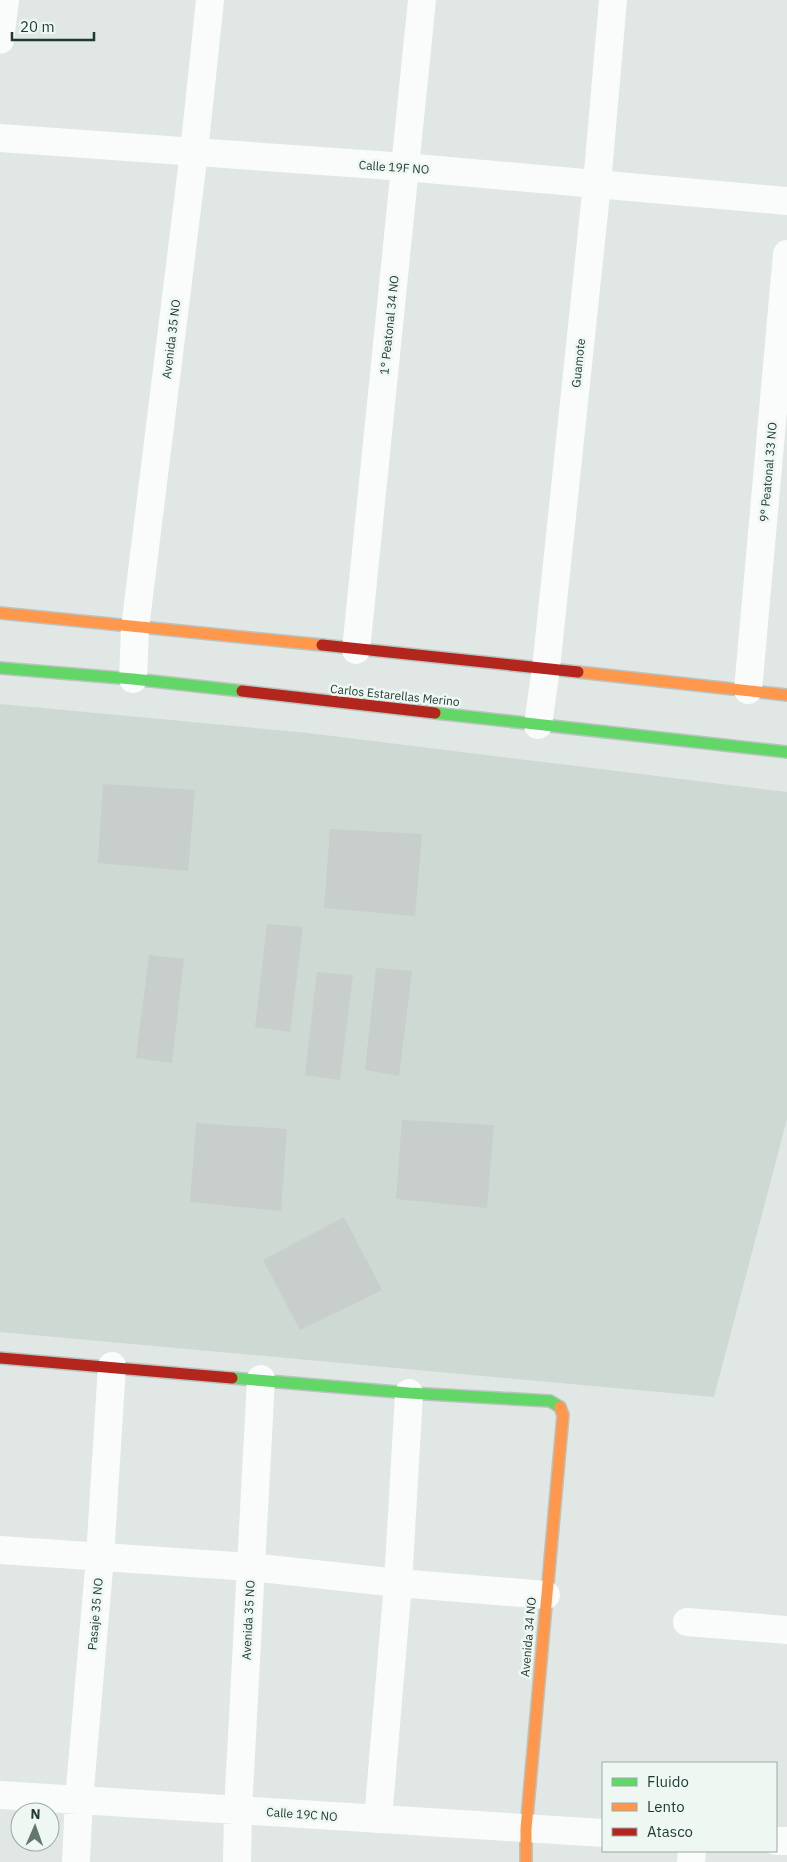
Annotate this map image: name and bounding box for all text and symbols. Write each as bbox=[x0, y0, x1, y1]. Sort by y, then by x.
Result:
scale bar bbox=[12, 10, 95, 42]
text: 20 m bbox=[20, 17, 55, 36]
street label: Calle 19F NO bbox=[358, 157, 430, 177]
street label: 1° Peatonal 34 NO bbox=[376, 274, 402, 376]
street label: Avenida 35 NO bbox=[159, 298, 183, 380]
street label: Guamote bbox=[568, 337, 588, 388]
street label: 9° Peatonal 33 NO bbox=[756, 421, 780, 523]
street label: Carlos Estarellas Merino bbox=[330, 681, 461, 709]
street label: Pasaje 35 NO bbox=[84, 1577, 106, 1651]
street label: Avenida 35 NO bbox=[238, 1580, 258, 1660]
street label: Avenida 34 NO bbox=[517, 1596, 539, 1678]
legend bbox=[602, 1762, 777, 1852]
text: Fluido bbox=[647, 1772, 689, 1791]
text: Lento bbox=[647, 1797, 685, 1816]
north arrow bbox=[10, 1802, 60, 1852]
street label: Calle 19C NO bbox=[266, 1804, 338, 1824]
text: N bbox=[30, 1805, 41, 1823]
text: Atasco bbox=[647, 1822, 693, 1841]

